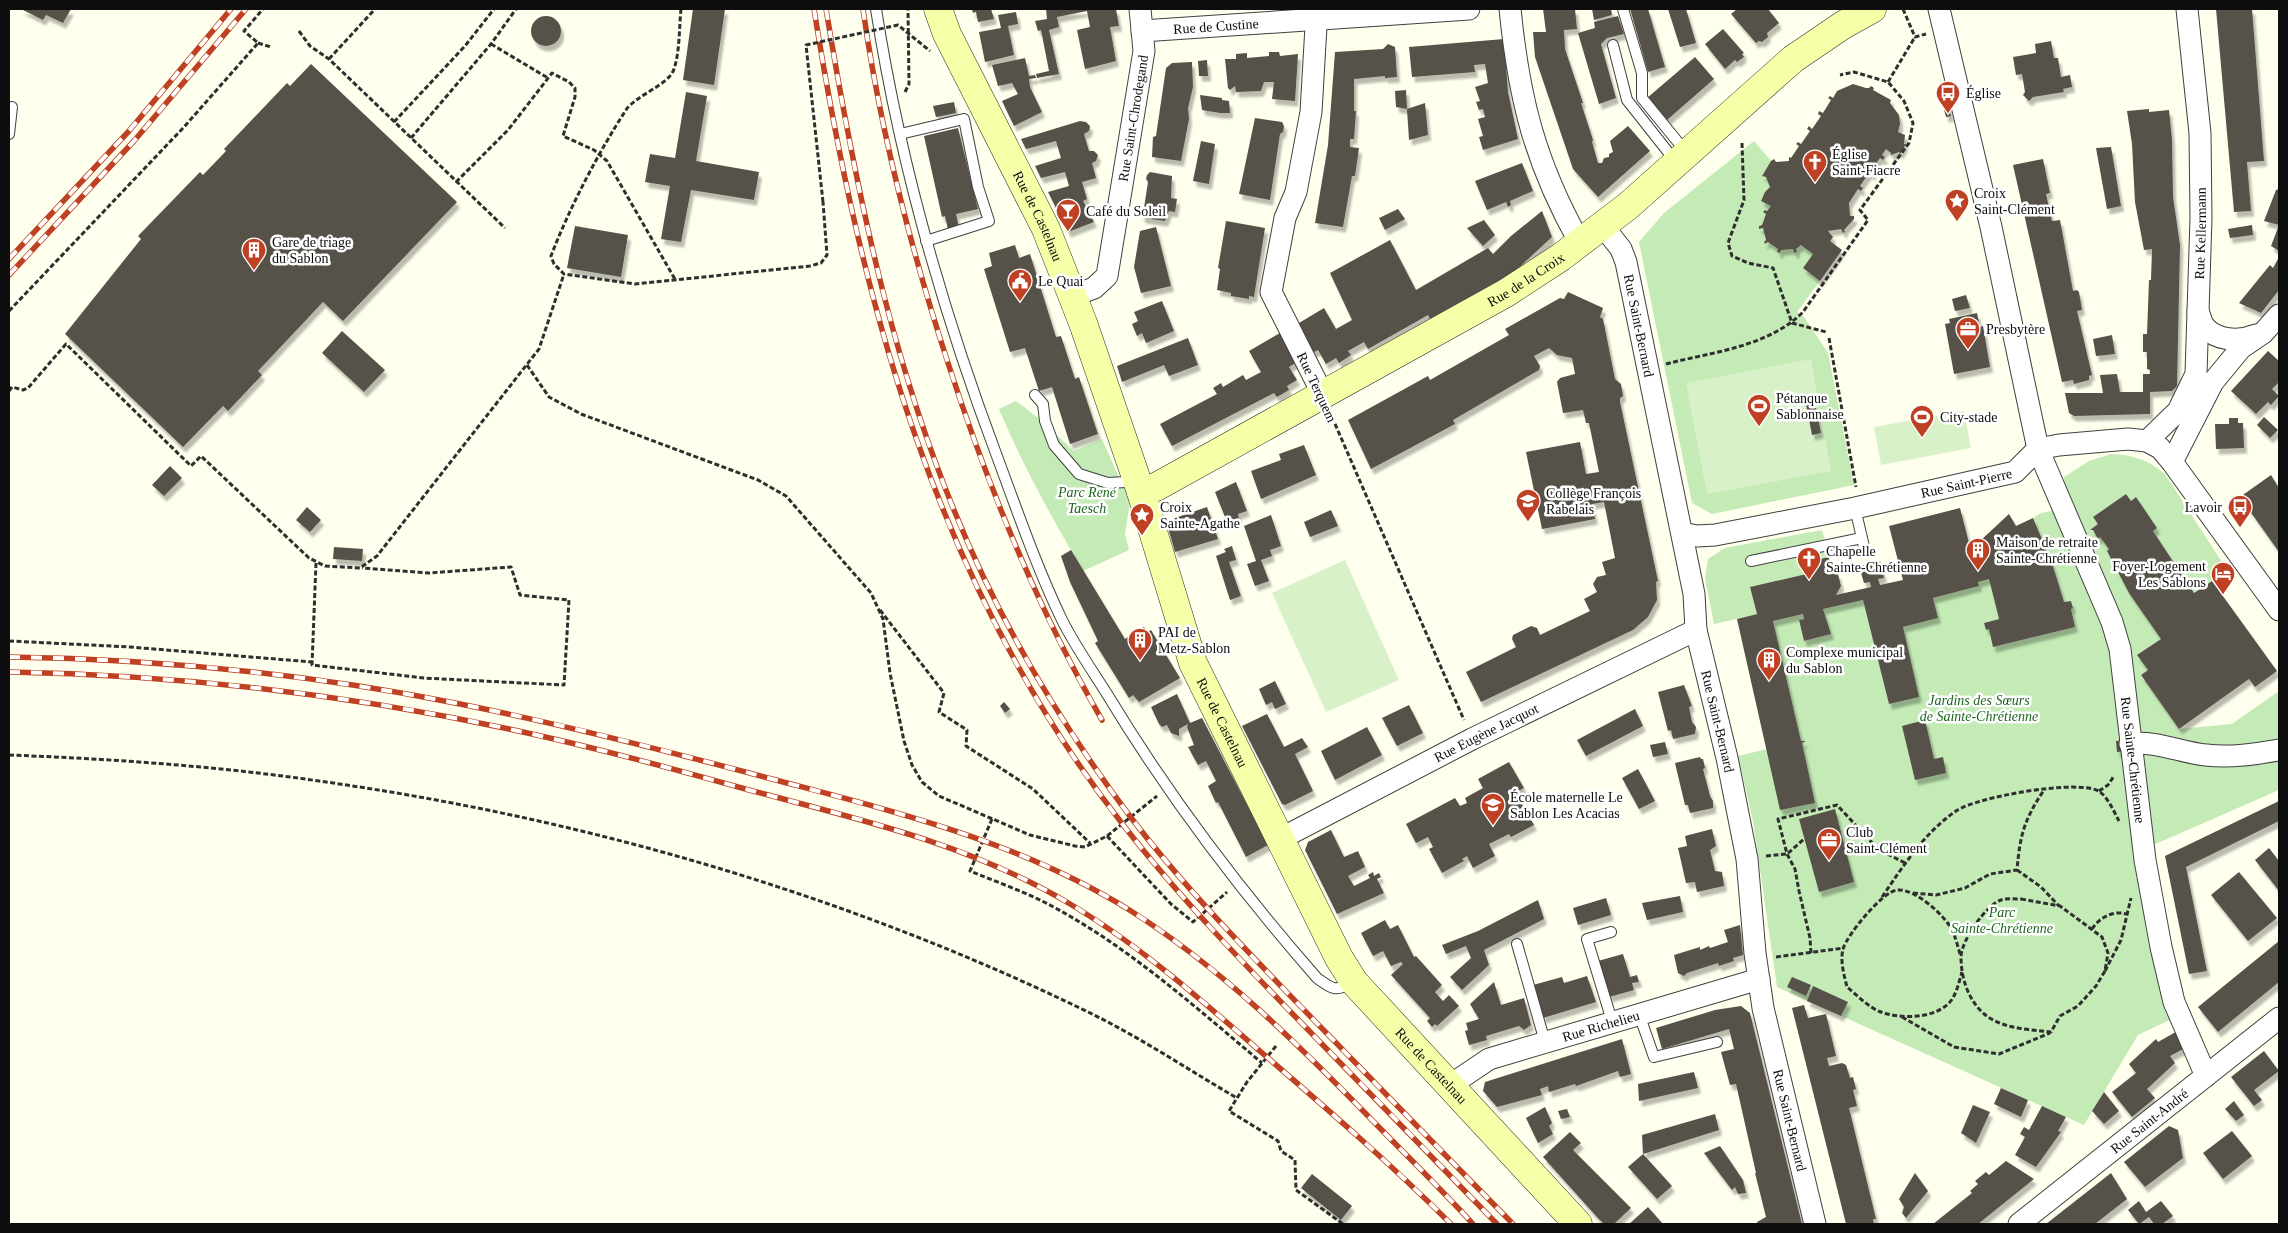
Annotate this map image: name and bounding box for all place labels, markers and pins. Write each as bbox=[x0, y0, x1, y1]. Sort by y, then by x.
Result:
bus stop icon: Église bbox=[1935, 80, 1961, 114]
place label: Église bbox=[1966, 85, 2001, 101]
place label: Église Saint-Fiacre bbox=[1832, 146, 1900, 178]
church icon: Église Saint-Fiacre bbox=[1802, 149, 1828, 183]
place label: Croix Saint-Clément bbox=[1974, 186, 2055, 217]
place icon: Croix Saint-Clément bbox=[1944, 188, 1970, 222]
bar icon: Café du Soleil bbox=[1055, 198, 1081, 232]
place label: Café du Soleil bbox=[1086, 204, 1166, 219]
place label: Gare de triage du Sablon bbox=[272, 235, 351, 266]
building icon: Gare de triage du Sablon bbox=[241, 237, 267, 271]
public building icon: Le Quai bbox=[1007, 268, 1033, 302]
place label: Le Quai bbox=[1038, 274, 1084, 289]
office icon: Presbytère bbox=[1955, 316, 1981, 350]
place label: Presbytère bbox=[1986, 322, 2045, 337]
place label: Pétanque Sablonnaise bbox=[1776, 391, 1844, 422]
sports icon: Pétanque Sablonnaise bbox=[1746, 393, 1772, 427]
sports icon: City-stade bbox=[1909, 404, 1935, 438]
place label: City-stade bbox=[1940, 410, 1998, 425]
place label: Collège François Rabelais bbox=[1546, 486, 1641, 517]
school or university icon: Collège François Rabelais bbox=[1515, 488, 1541, 522]
bus stop icon: Lavoir bbox=[2227, 494, 2253, 528]
place label: Croix Sainte-Agathe bbox=[1160, 500, 1240, 531]
place label: Lavoir bbox=[2185, 500, 2222, 515]
place icon: Croix Sainte-Agathe bbox=[1129, 502, 1155, 536]
place label: Maison de retraite Sainte-Chrétienne bbox=[1996, 535, 2098, 566]
building icon: Maison de retraite Sainte-Chrétienne bbox=[1965, 537, 1991, 571]
place label: Chapelle Sainte-Chrétienne bbox=[1826, 544, 1927, 575]
church icon: Chapelle Sainte-Chrétienne bbox=[1796, 546, 1822, 580]
place label: Foyer-Logement Les Sablons bbox=[2112, 559, 2206, 590]
hotel icon: Foyer-Logement Les Sablons bbox=[2210, 561, 2236, 595]
place label: PAI de Metz-Sablon bbox=[1158, 625, 1230, 656]
building icon: PAI de Metz-Sablon bbox=[1127, 627, 1153, 661]
place label: Complexe municipal du Sablon bbox=[1786, 645, 1903, 676]
building icon: Complexe municipal du Sablon bbox=[1756, 647, 1782, 681]
place label: École maternelle Le Sablon Les Acacias bbox=[1510, 789, 1623, 821]
school or university icon: École maternelle Le Sablon Les Acacias bbox=[1480, 792, 1506, 826]
place label: Club Saint-Clément bbox=[1846, 825, 1927, 856]
office icon: Club Saint-Clément bbox=[1816, 827, 1842, 861]

